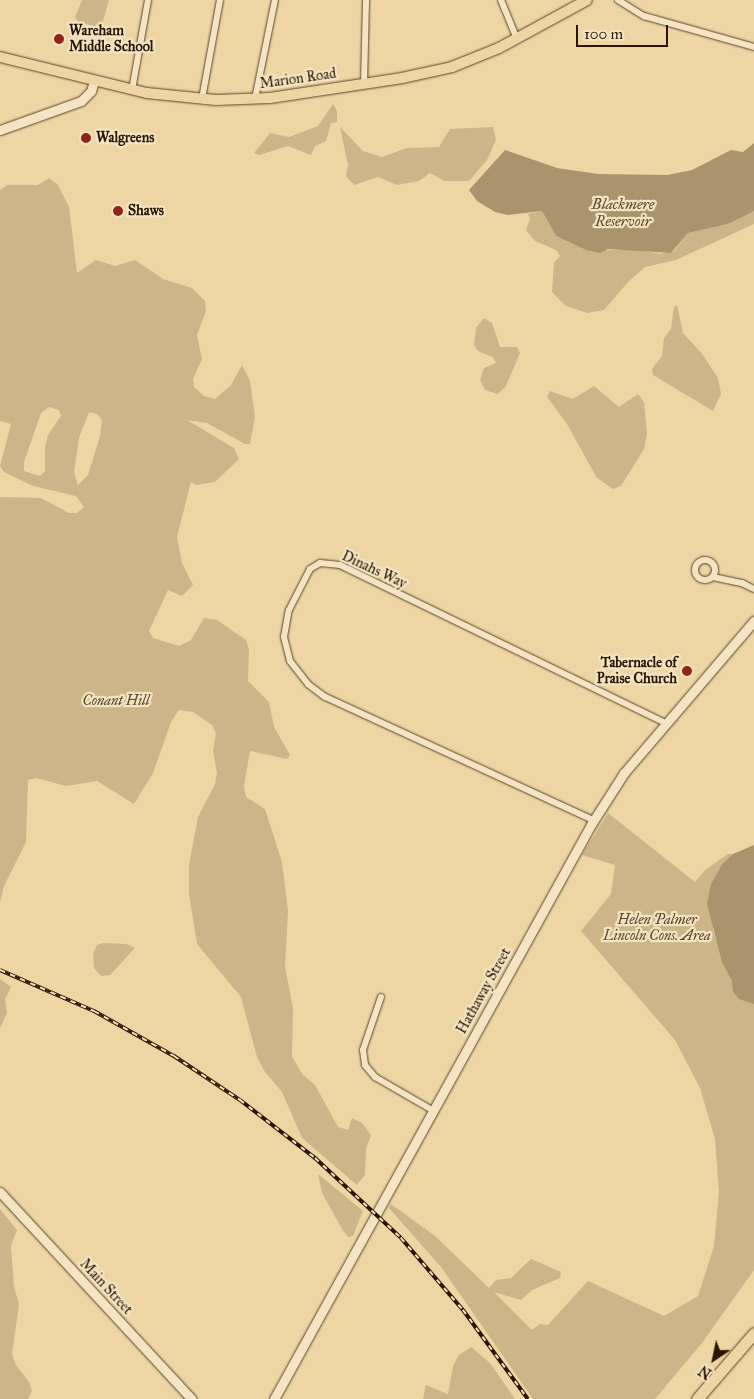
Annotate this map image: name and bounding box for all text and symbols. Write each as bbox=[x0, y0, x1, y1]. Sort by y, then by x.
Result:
scale bar bbox=[579, 15, 672, 47]
place label: Wareham Middle School bbox=[69, 23, 154, 56]
text: 100 m bbox=[584, 25, 623, 43]
marker: Wareham Middle School bbox=[53, 33, 65, 45]
street label: Marion Road bbox=[259, 65, 337, 93]
place label: Walgreens bbox=[96, 130, 154, 146]
marker: Walgreens bbox=[80, 132, 92, 144]
water label: Blackmere Reservoir bbox=[592, 195, 654, 230]
place label: Shaws bbox=[128, 203, 164, 219]
marker: Shaws bbox=[112, 205, 124, 217]
street label: Dinahs Way bbox=[339, 548, 409, 592]
place label: Tabernacle of Praise Church bbox=[597, 655, 677, 688]
marker: Tabernacle of Praise Church bbox=[681, 665, 693, 677]
park label: Conant Hill bbox=[82, 693, 150, 709]
park label: Helen Palmer Lincoln Cons. Area bbox=[603, 912, 711, 944]
street label: Hathaway Street bbox=[453, 945, 515, 1037]
street label: Main Street bbox=[76, 1256, 136, 1318]
north arrow bbox=[689, 1334, 739, 1384]
text: N bbox=[696, 1361, 715, 1382]

